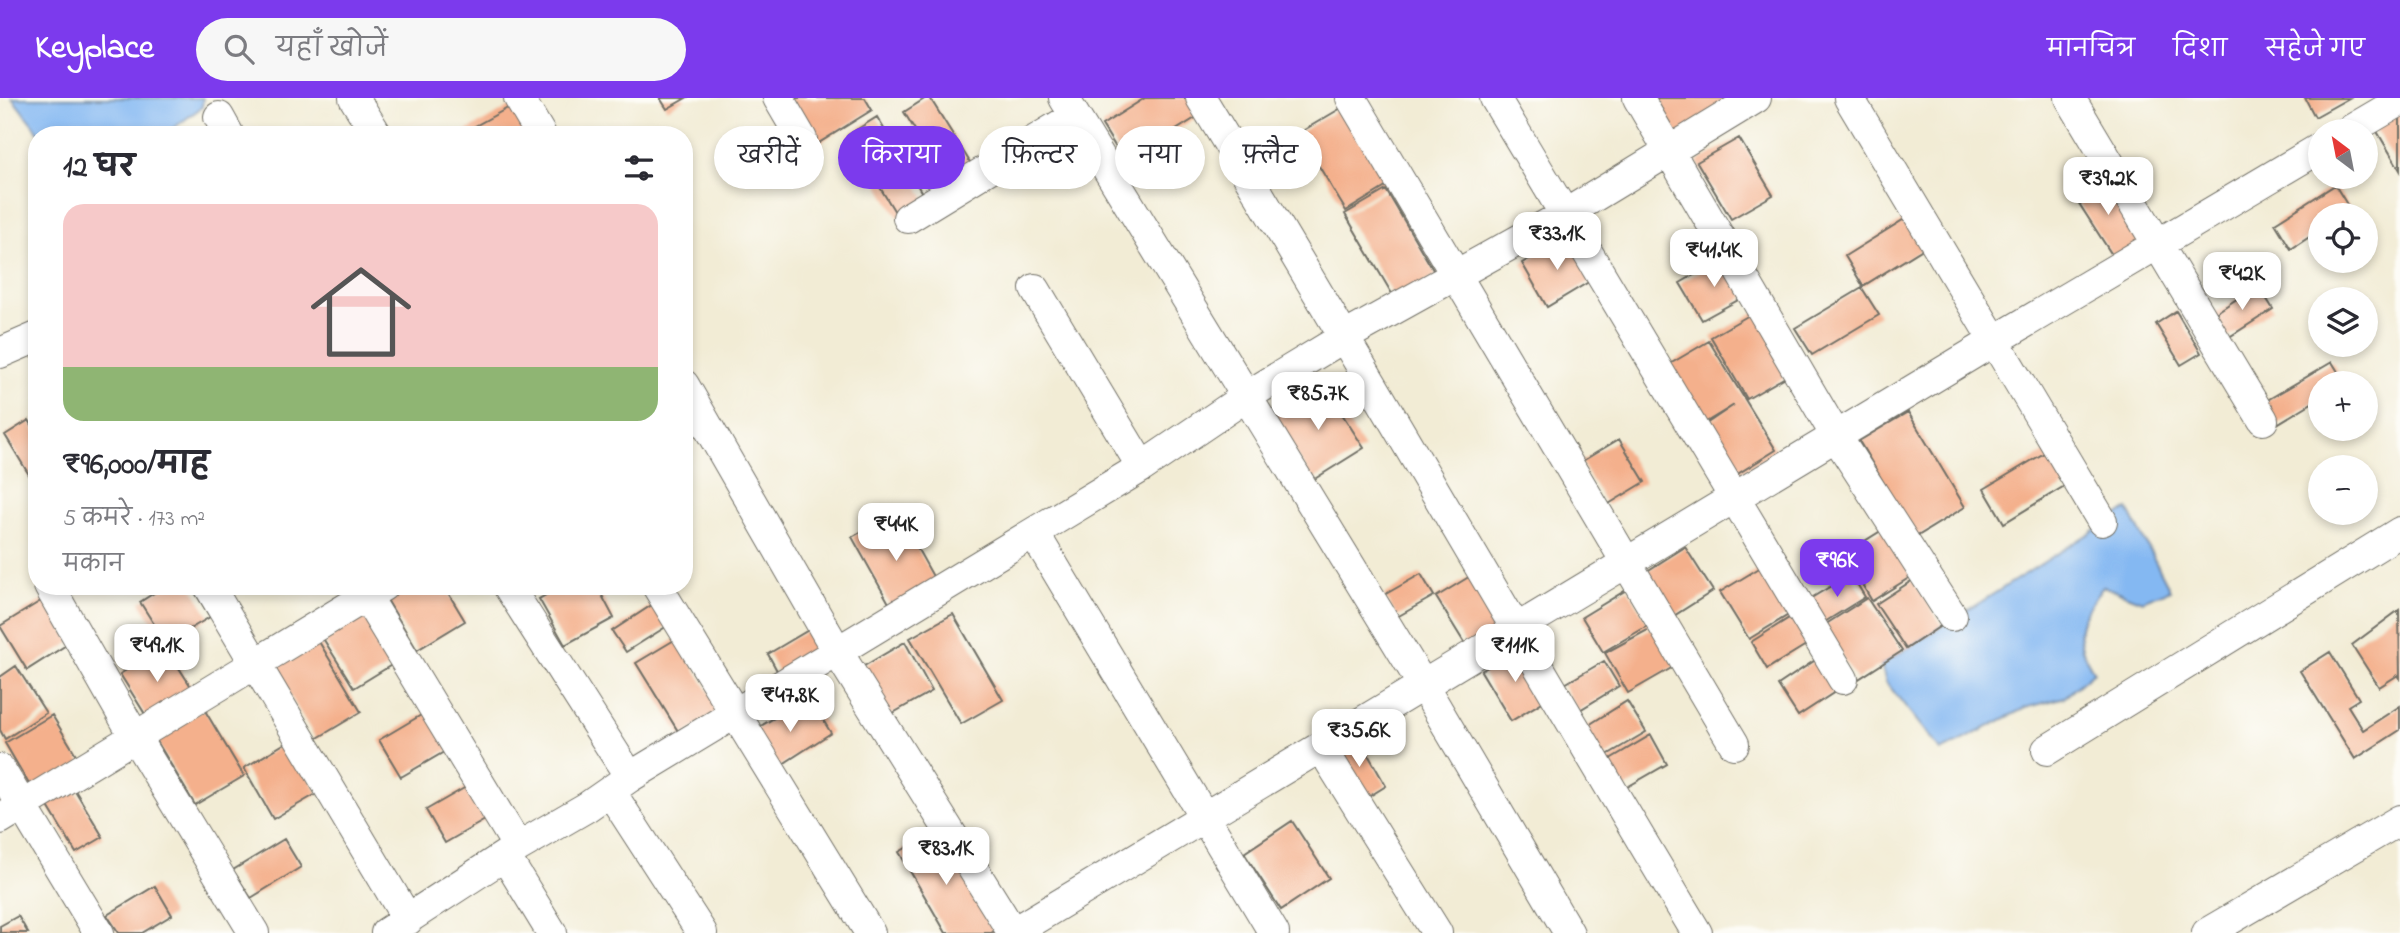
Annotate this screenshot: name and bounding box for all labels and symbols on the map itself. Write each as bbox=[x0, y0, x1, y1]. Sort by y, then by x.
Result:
north arrow bbox=[2308, 119, 2378, 189]
pin: ₹39.2K bbox=[2051, 158, 2165, 217]
pin: ₹33.1K bbox=[1500, 212, 1614, 272]
pin: ₹41.4K bbox=[1657, 230, 1771, 289]
pin: ₹42K bbox=[2201, 252, 2283, 312]
pin: ₹85.7K bbox=[1261, 372, 1375, 432]
pin: ₹44K bbox=[855, 504, 937, 563]
pin: ₹96K bbox=[1796, 540, 1878, 599]
pin: ₹49.1K bbox=[100, 624, 214, 684]
pin: ₹111K bbox=[1466, 624, 1564, 684]
pin: ₹47.8K bbox=[733, 674, 847, 734]
pin: ₹35.6K bbox=[1302, 710, 1416, 769]
pin: ₹83.1K bbox=[889, 828, 1003, 887]

